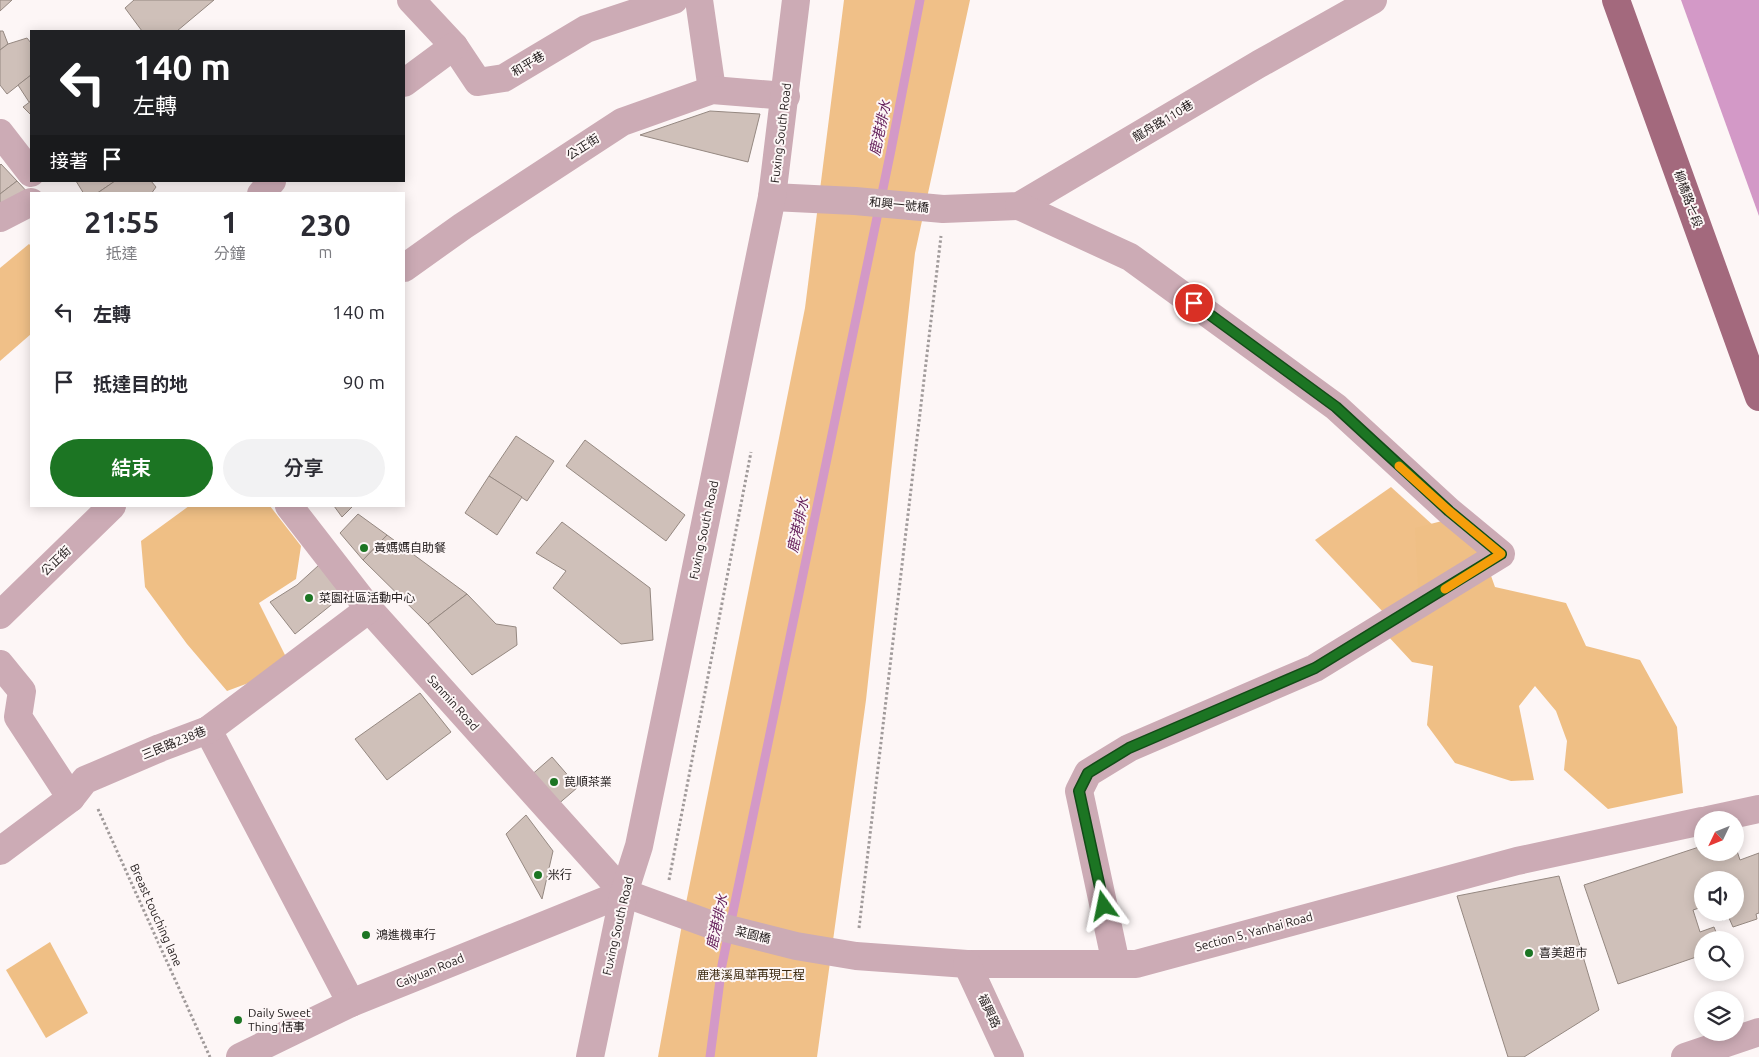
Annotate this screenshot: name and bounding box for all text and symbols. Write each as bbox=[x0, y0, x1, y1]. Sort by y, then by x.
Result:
text: 140 m bbox=[133, 47, 231, 87]
street label: 和平巷 bbox=[509, 49, 547, 78]
icon: left bbox=[50, 50, 115, 115]
street label: Fuxing South Road bbox=[768, 82, 793, 184]
text: 左轉 bbox=[133, 93, 177, 118]
street label: 龍舟路110巷 bbox=[1130, 97, 1195, 144]
water label: 鹿港排水 bbox=[866, 98, 894, 157]
street label: 公正街 bbox=[564, 131, 601, 162]
icon: arrive bbox=[98, 145, 126, 173]
text: 接著 bbox=[50, 150, 88, 172]
street label: 柳橋路七段 bbox=[1672, 168, 1705, 229]
street label: 和興一號橋 bbox=[869, 195, 930, 214]
text: 21:55 bbox=[84, 205, 159, 239]
text: 1 bbox=[221, 205, 238, 239]
text: 230 bbox=[300, 208, 351, 242]
text: m bbox=[318, 243, 332, 261]
text: 抵達 bbox=[106, 244, 138, 262]
text: 分鐘 bbox=[214, 244, 246, 262]
pin bbox=[1173, 282, 1215, 324]
icon: arrive bbox=[1180, 289, 1208, 317]
icon: left bbox=[50, 298, 78, 326]
text: 140 m bbox=[332, 301, 385, 323]
text: 左轉 bbox=[93, 303, 131, 325]
icon: arrive bbox=[50, 368, 78, 396]
text: 90 m bbox=[343, 371, 385, 393]
text: 抵達目的地 bbox=[93, 373, 188, 395]
button: 結束 bbox=[50, 439, 213, 497]
button: 分享 bbox=[223, 439, 385, 497]
street label: Fuxing South Road bbox=[687, 479, 720, 580]
water label: 鹿港排水 bbox=[784, 495, 812, 554]
place label: 黃媽媽自助餐 bbox=[374, 541, 446, 554]
marker: 黃媽媽自助餐 bbox=[358, 542, 370, 554]
street label: 公正街 bbox=[38, 543, 73, 578]
place label: 菜園社區活動中心 bbox=[319, 591, 415, 604]
marker: 菜園社區活動中心 bbox=[303, 592, 315, 604]
street label: Sanmin Road bbox=[425, 672, 482, 733]
street label: 三民路238巷 bbox=[140, 724, 208, 761]
place label: 苠順茶業 bbox=[564, 775, 612, 788]
marker: 苠順茶業 bbox=[548, 776, 560, 788]
north arrow bbox=[1694, 811, 1744, 861]
map controls bbox=[1694, 811, 1744, 1041]
street label: Breast touching lane bbox=[128, 862, 185, 968]
place label: 米行 bbox=[548, 868, 572, 881]
marker: 米行 bbox=[532, 869, 544, 881]
button: sound bbox=[1694, 871, 1744, 921]
street label: Fuxing South Road bbox=[600, 875, 635, 976]
position arrow bbox=[1077, 879, 1129, 931]
water label: 鹿港排水 bbox=[703, 892, 731, 951]
street label: Section 5, Yanhai Road bbox=[1194, 910, 1314, 953]
street label: 菜園橋 bbox=[734, 924, 772, 945]
place label: 鴻進機車行 bbox=[376, 928, 436, 941]
marker: 鴻進機車行 bbox=[360, 929, 372, 941]
button: search bbox=[1694, 931, 1744, 981]
place label: 喜美超市 bbox=[1539, 946, 1587, 959]
marker: 喜美超市 bbox=[1523, 947, 1535, 959]
street label: Caiyuan Road bbox=[394, 951, 466, 990]
park label: 鹿港溪風華再現工程 bbox=[697, 968, 805, 981]
button: layers bbox=[1694, 991, 1744, 1041]
street label: 福興路 bbox=[976, 992, 1003, 1030]
place label: Daily Sweet Thing 恬事 bbox=[248, 1006, 311, 1033]
marker: Daily Sweet Thing 恬事 bbox=[232, 1014, 244, 1026]

